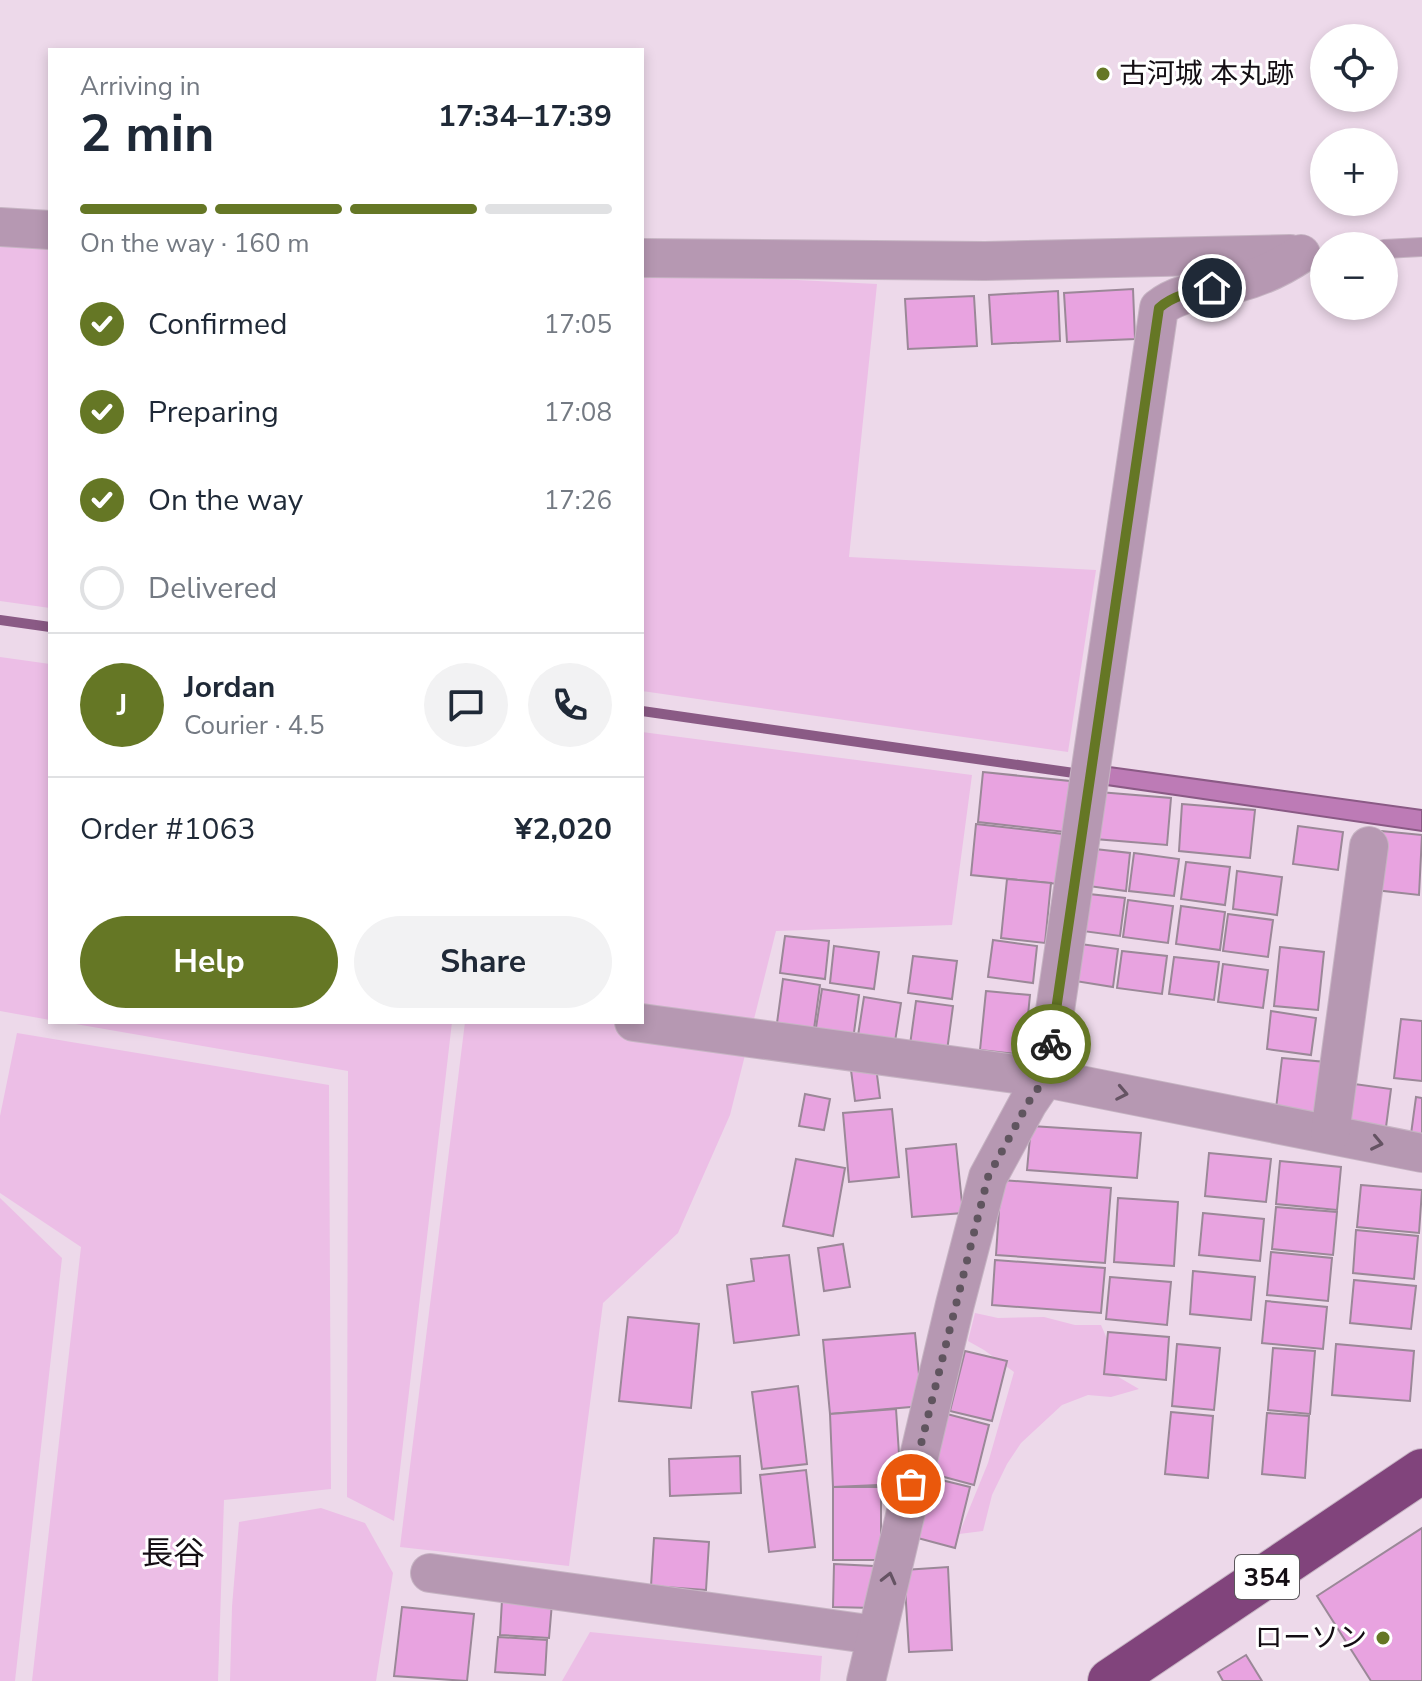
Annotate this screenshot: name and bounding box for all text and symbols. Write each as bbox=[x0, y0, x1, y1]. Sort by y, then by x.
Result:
map controls bbox=[1310, 24, 1398, 320]
button: locate bbox=[1310, 24, 1398, 112]
place label: 古河城 本丸跡 bbox=[1119, 55, 1294, 93]
marker: 古河城 本丸跡 bbox=[1094, 65, 1112, 83]
text: Arriving in bbox=[80, 69, 201, 104]
text: 17:34–17:39 bbox=[438, 96, 612, 137]
text: 2 min bbox=[80, 98, 215, 169]
button: + bbox=[1310, 128, 1398, 216]
text: On the way · 160 m bbox=[80, 226, 309, 261]
button: − bbox=[1310, 232, 1398, 320]
pin bbox=[1178, 254, 1246, 322]
icon: home bbox=[1190, 266, 1234, 310]
icon: check bbox=[80, 302, 124, 346]
text: Confirmed bbox=[148, 304, 288, 345]
text: 17:05 bbox=[544, 307, 612, 342]
icon: check bbox=[80, 390, 124, 434]
text: Preparing bbox=[148, 392, 279, 433]
text: 17:08 bbox=[544, 395, 612, 430]
icon: check bbox=[80, 478, 124, 522]
text: On the way bbox=[148, 480, 303, 521]
text: 17:26 bbox=[544, 483, 612, 518]
text: Delivered bbox=[148, 568, 277, 609]
button: chat bbox=[424, 663, 508, 747]
button: phone bbox=[528, 663, 612, 747]
text: Jordan bbox=[184, 667, 275, 708]
text: J bbox=[117, 685, 127, 726]
text: Courier · 4.5 bbox=[184, 708, 325, 743]
text: Order #1063 bbox=[80, 809, 255, 850]
text: ¥2,020 bbox=[515, 809, 612, 850]
button: Help bbox=[80, 916, 338, 1008]
button: Share bbox=[354, 916, 612, 1008]
courier bbox=[1011, 1004, 1091, 1084]
icon: bike bbox=[1029, 1022, 1073, 1066]
one-way arrow bbox=[1115, 1084, 1128, 1101]
one-way arrow bbox=[1370, 1134, 1383, 1151]
pin bbox=[877, 1450, 945, 1518]
icon: bag bbox=[889, 1462, 933, 1506]
district label: 長谷 bbox=[141, 1532, 205, 1575]
road number: 354 bbox=[1235, 1555, 1299, 1599]
one-way arrow bbox=[879, 1571, 896, 1585]
place label: ローソン bbox=[1255, 1619, 1367, 1657]
marker: ローソン bbox=[1374, 1629, 1392, 1647]

